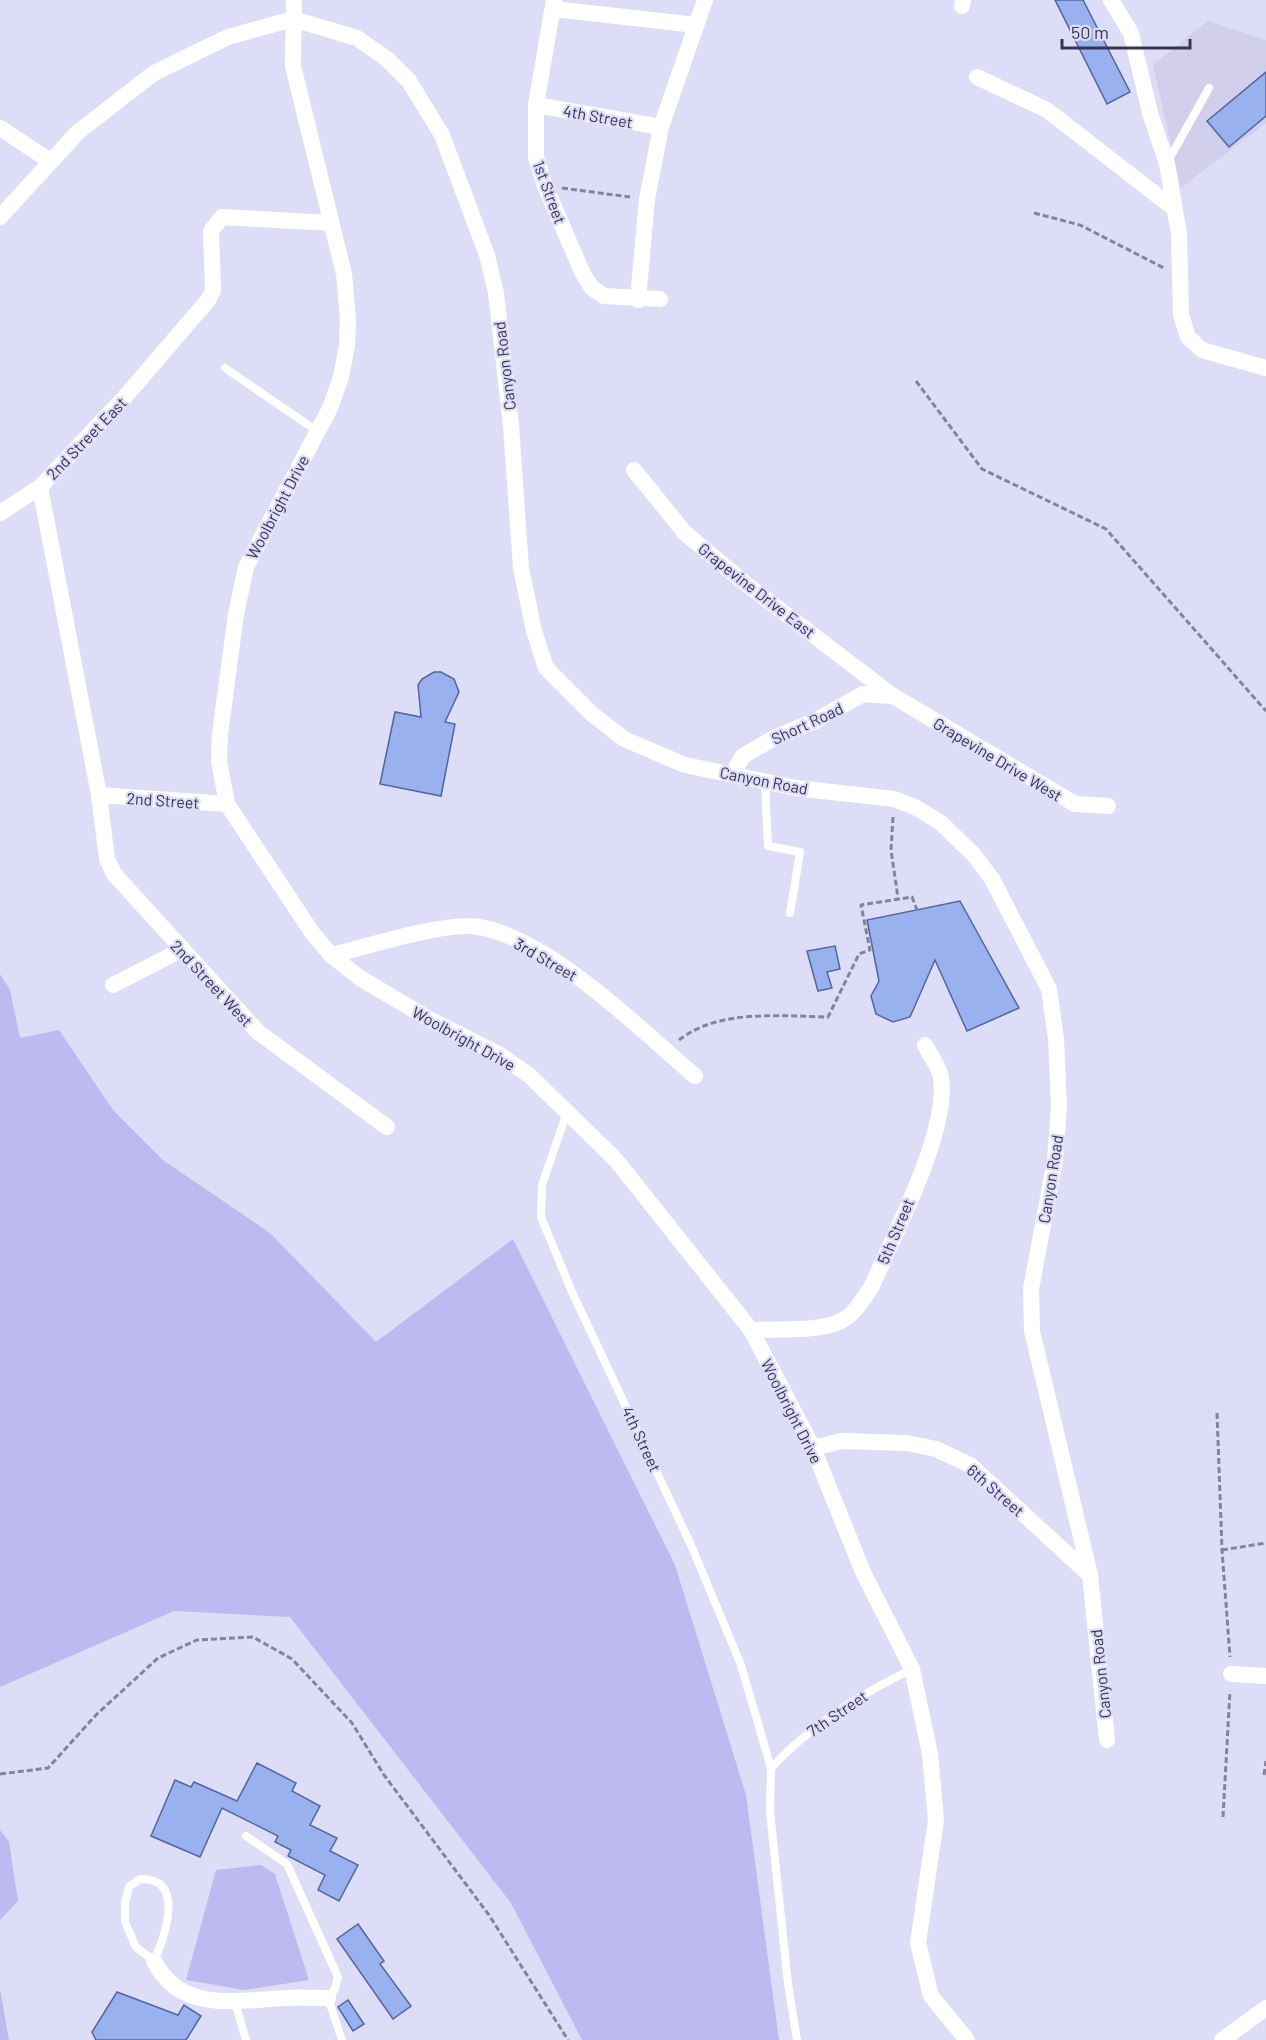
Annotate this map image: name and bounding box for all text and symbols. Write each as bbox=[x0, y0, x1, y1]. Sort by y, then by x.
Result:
scale bar bbox=[1062, 12, 1190, 50]
text: 50 m bbox=[1071, 21, 1109, 43]
street label: 4th Street bbox=[562, 101, 634, 131]
street label: 1st Street bbox=[530, 158, 570, 226]
street label: Canyon Road bbox=[489, 321, 519, 411]
street label: 2nd Street East bbox=[42, 393, 130, 483]
street label: Woolbright Drive bbox=[242, 452, 312, 562]
street label: Grapevine Drive East bbox=[695, 539, 819, 641]
street label: Short Road bbox=[768, 698, 846, 748]
street label: Grapevine Drive West bbox=[930, 713, 1066, 805]
street label: Canyon Road bbox=[718, 762, 810, 798]
street label: 2nd Street bbox=[126, 788, 200, 812]
street label: 3rd Street bbox=[511, 933, 581, 985]
street label: 2nd Street West bbox=[167, 936, 257, 1030]
street label: Woolbright Drive bbox=[409, 1002, 519, 1074]
street label: Canyon Road bbox=[1034, 1133, 1066, 1225]
street label: 5th Street bbox=[873, 1195, 917, 1267]
street label: Woolbright Drive bbox=[757, 1355, 827, 1467]
street label: 4th Street bbox=[619, 1403, 665, 1475]
street label: 6th Street bbox=[964, 1460, 1028, 1520]
street label: Canyon Road bbox=[1086, 1629, 1114, 1719]
street label: 7th Street bbox=[803, 1686, 871, 1740]

